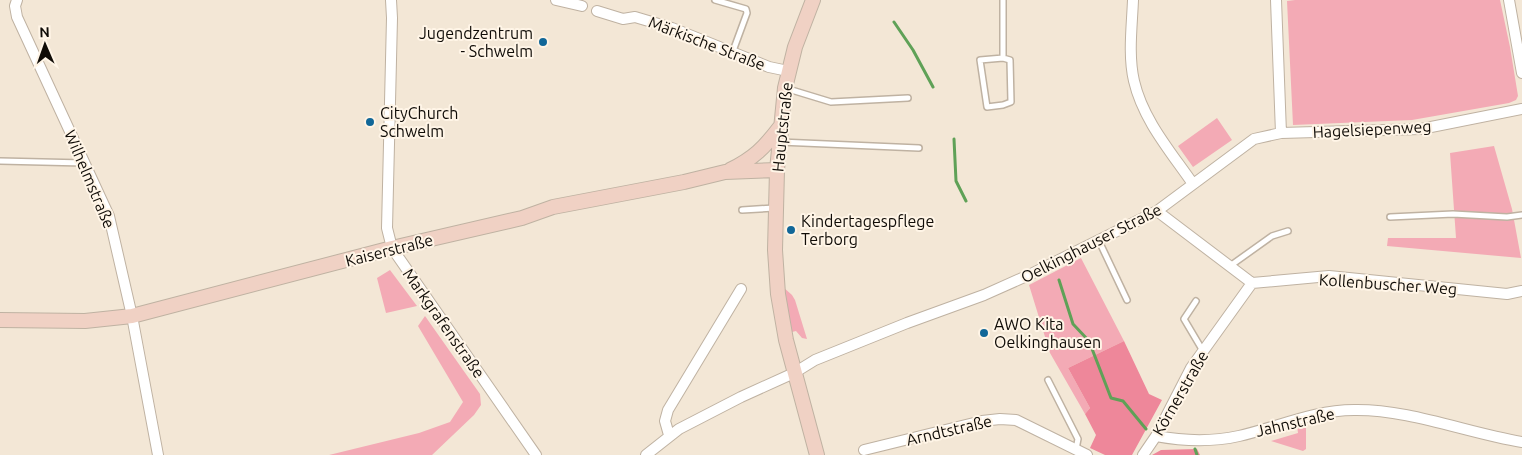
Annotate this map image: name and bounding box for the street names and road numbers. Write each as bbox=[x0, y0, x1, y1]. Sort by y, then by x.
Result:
street label: Märkische Straße bbox=[646, 12, 768, 74]
street label: Hauptstraße bbox=[768, 81, 796, 173]
street label: Hagelsiepenweg bbox=[1312, 117, 1432, 141]
street label: Wilhelmstraße bbox=[61, 127, 119, 231]
street label: Oelkinghauser Straße bbox=[1018, 200, 1164, 286]
street label: Kaiserstraße bbox=[343, 230, 435, 270]
street label: Markgrafenstraße bbox=[399, 265, 489, 381]
street label: Kollenbuscher Weg bbox=[1318, 270, 1458, 298]
street label: Körnerstraße bbox=[1148, 347, 1212, 439]
street label: Jahnstraße bbox=[1254, 404, 1336, 440]
street label: Arndtstraße bbox=[904, 411, 994, 449]

